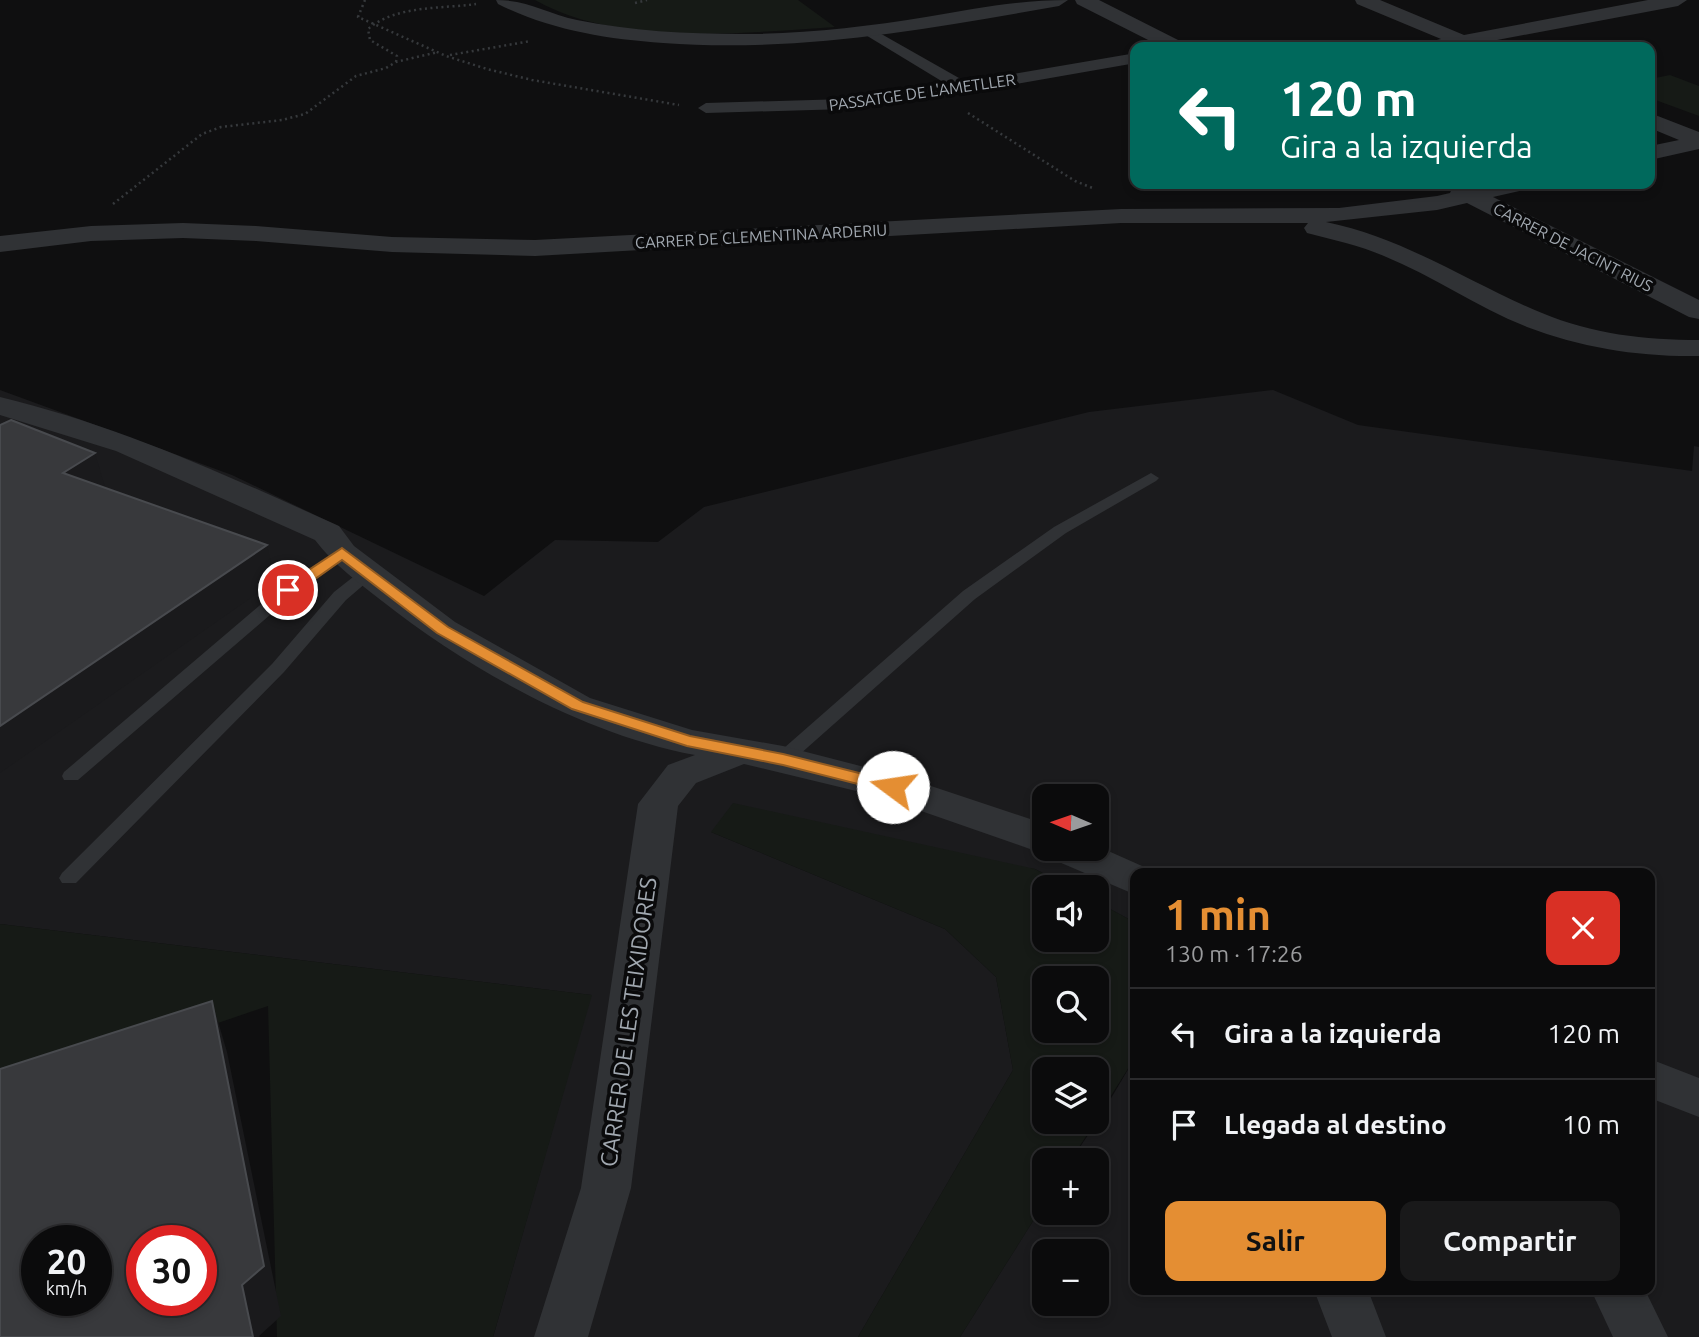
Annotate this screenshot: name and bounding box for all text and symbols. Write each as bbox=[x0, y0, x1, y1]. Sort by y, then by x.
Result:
street label: PASSATGE DE L'AMETLLER bbox=[828, 70, 1016, 114]
icon: left bbox=[1165, 70, 1256, 161]
text: 120 m bbox=[1280, 70, 1417, 125]
text: Gira a la izquierda bbox=[1280, 128, 1533, 164]
street label: CARRER DE JACINT RIUS bbox=[1490, 199, 1656, 295]
street label: CARRER DE CLEMENTINA ARDERIU bbox=[634, 220, 888, 252]
pin bbox=[258, 560, 318, 620]
icon: arrive bbox=[269, 571, 307, 609]
position arrow bbox=[856, 750, 930, 824]
north arrow bbox=[1032, 784, 1110, 861]
map controls bbox=[1032, 784, 1109, 1316]
button: sound bbox=[1032, 875, 1109, 952]
street label: CARRER DE LES TEIXIDORES bbox=[595, 876, 661, 1168]
text: 1 min bbox=[1165, 891, 1271, 938]
button: close bbox=[1546, 891, 1620, 965]
text: 130 m · 17:26 bbox=[1165, 941, 1303, 966]
button: search bbox=[1032, 966, 1109, 1043]
icon: left bbox=[1165, 1015, 1203, 1053]
text: Gira a la izquierda bbox=[1224, 1019, 1442, 1048]
text: 120 m bbox=[1548, 1019, 1620, 1048]
button: layers bbox=[1032, 1057, 1109, 1134]
icon: arrive bbox=[1165, 1106, 1203, 1144]
text: Llegada al destino bbox=[1224, 1110, 1447, 1139]
text: 10 m bbox=[1562, 1110, 1620, 1139]
button: + bbox=[1032, 1148, 1109, 1225]
button: Salir bbox=[1165, 1201, 1386, 1281]
button: Compartir bbox=[1400, 1201, 1620, 1281]
speed limit sign: 30 bbox=[126, 1225, 217, 1316]
button: − bbox=[1032, 1239, 1109, 1316]
text: 20 bbox=[47, 1241, 86, 1281]
text: km/h bbox=[46, 1278, 87, 1298]

